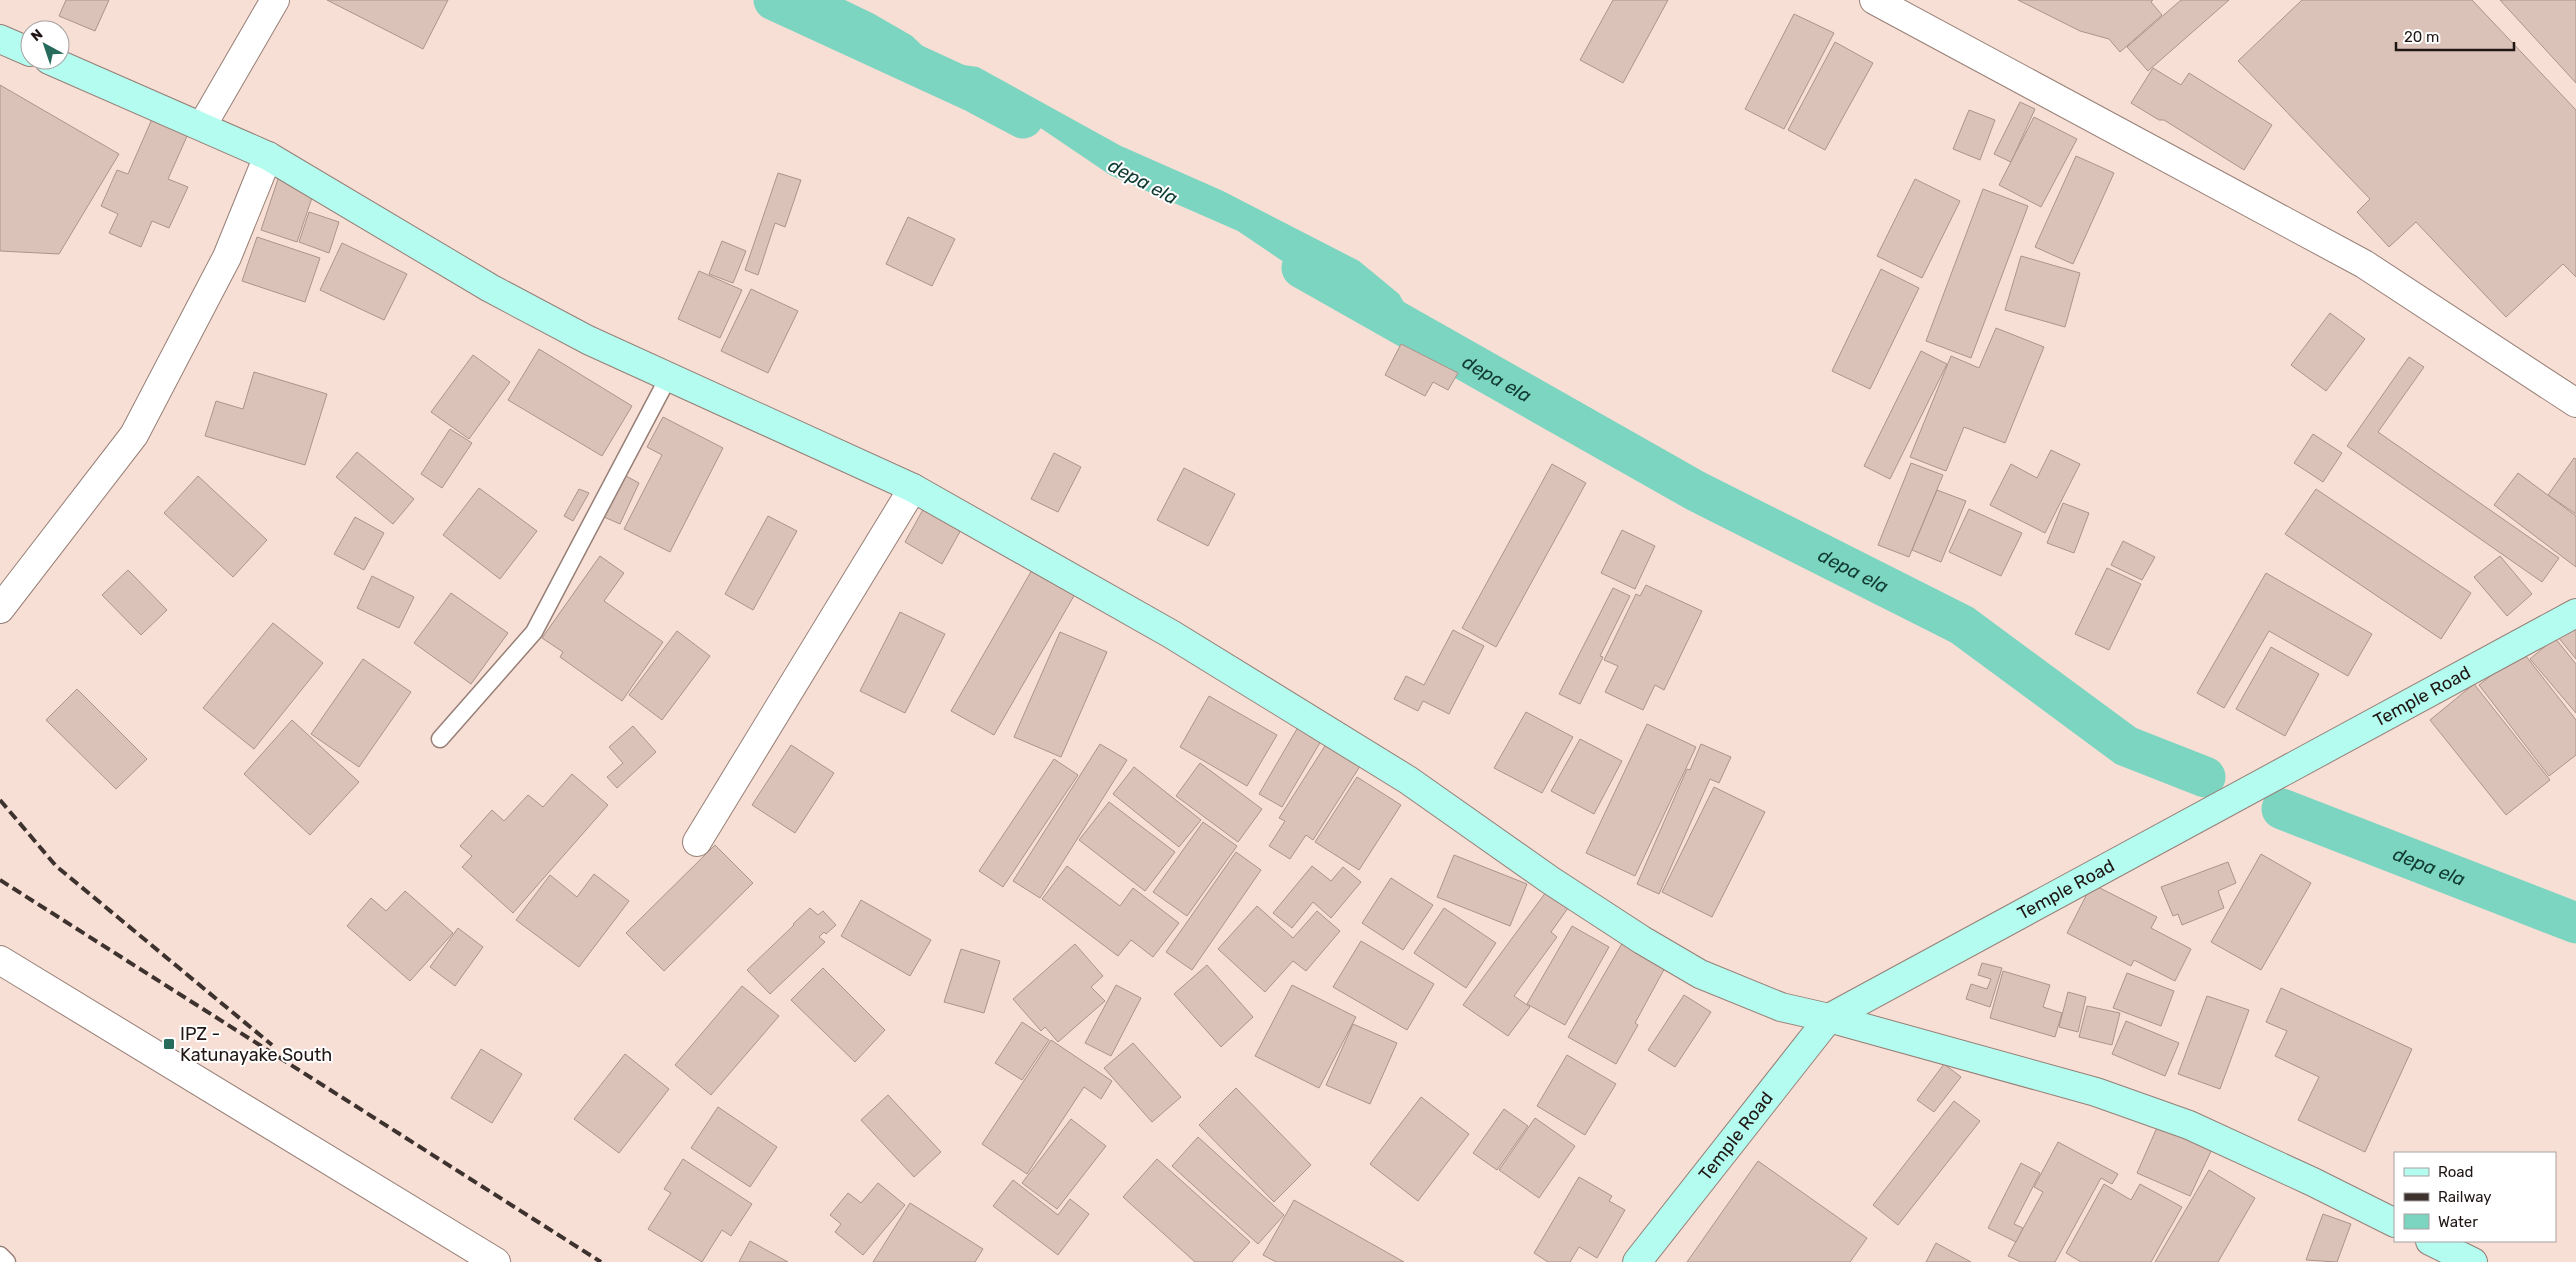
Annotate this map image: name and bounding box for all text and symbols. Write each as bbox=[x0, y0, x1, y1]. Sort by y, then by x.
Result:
north arrow bbox=[20, 20, 70, 70]
scale bar bbox=[2396, 20, 2514, 52]
text: N bbox=[28, 26, 46, 45]
text: 20 m bbox=[2404, 28, 2439, 46]
water label: depa ela bbox=[1104, 154, 1181, 209]
water label: depa ela bbox=[1458, 350, 1535, 407]
water label: depa ela bbox=[1814, 543, 1892, 598]
street label: Temple Road bbox=[2370, 661, 2474, 732]
water label: depa ela bbox=[2390, 842, 2468, 891]
street label: Temple Road bbox=[2014, 854, 2118, 925]
place label: IPZ - Katunayake South bbox=[180, 1023, 332, 1066]
marker: IPZ - Katunayake South bbox=[162, 1037, 176, 1051]
street label: Temple Road bbox=[1694, 1087, 1778, 1185]
legend bbox=[2394, 1152, 2556, 1242]
text: Road bbox=[2438, 1163, 2474, 1181]
text: Railway bbox=[2438, 1188, 2492, 1206]
text: Water bbox=[2438, 1213, 2478, 1231]

